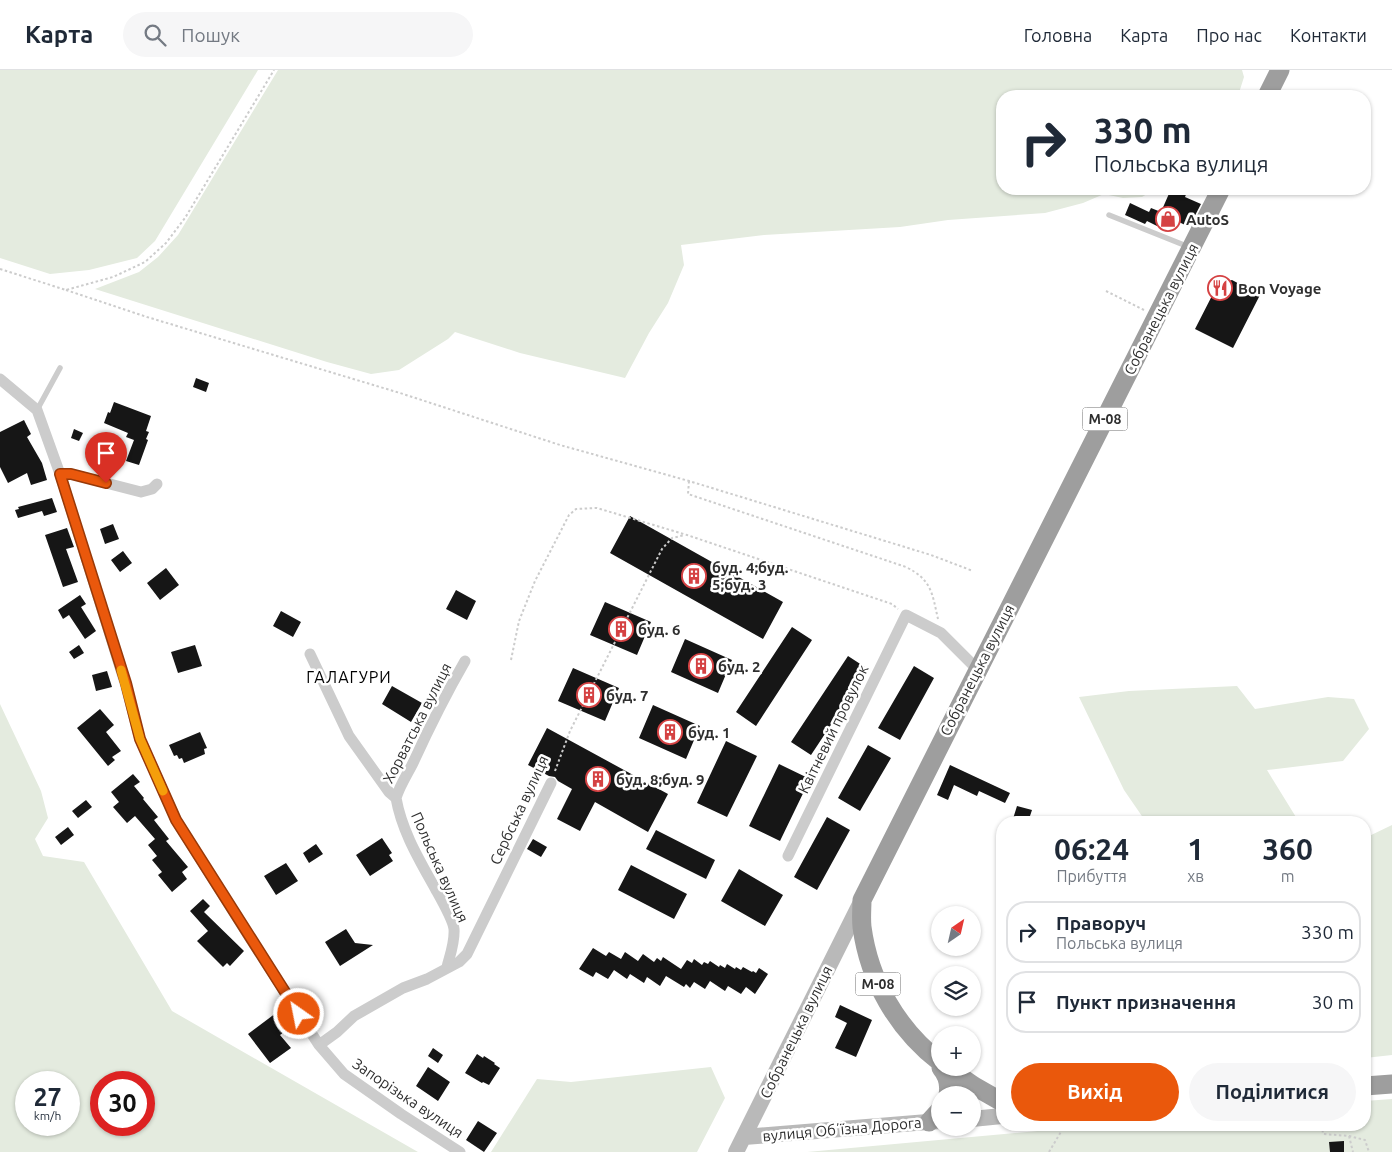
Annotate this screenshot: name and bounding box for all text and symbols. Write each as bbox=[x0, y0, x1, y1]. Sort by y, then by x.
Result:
search box bbox=[123, 12, 473, 57]
text: Карта bbox=[25, 21, 93, 48]
icon: search bbox=[141, 21, 169, 49]
text: Пошук bbox=[181, 24, 240, 46]
text: Головна bbox=[1024, 25, 1092, 45]
text: Карта bbox=[1120, 25, 1168, 45]
text: Про нас bbox=[1196, 25, 1262, 45]
text: Контакти bbox=[1290, 25, 1367, 45]
icon: right bbox=[1011, 110, 1076, 175]
text: 330 m bbox=[1094, 110, 1192, 150]
text: Польська вулиця bbox=[1094, 151, 1268, 176]
shop icon: AutoS bbox=[1155, 206, 1181, 232]
place label: AutoS bbox=[1186, 211, 1229, 228]
street label: Собранецька вулиця bbox=[1120, 240, 1202, 378]
restaurant icon: Bon Voyage bbox=[1207, 275, 1233, 301]
place label: Bon Voyage bbox=[1238, 280, 1321, 297]
road number: М-08 bbox=[1082, 408, 1128, 430]
pin bbox=[85, 432, 127, 483]
icon: arrive bbox=[92, 439, 120, 467]
place label: буд. 4;буд. 5;буд. 3 bbox=[712, 559, 789, 593]
building icon: буд. 4;буд. 5;буд. 3 bbox=[681, 563, 707, 589]
street label: Собранецька вулиця bbox=[936, 601, 1018, 739]
building icon: буд. 6 bbox=[608, 616, 634, 642]
place label: буд. 6 bbox=[638, 621, 680, 638]
building icon: буд. 2 bbox=[688, 653, 714, 679]
place label: буд. 2 bbox=[718, 658, 760, 675]
street label: Хорватська вулиця bbox=[379, 660, 455, 786]
street label: Квітневий провулок bbox=[794, 662, 872, 796]
district label: ГАЛАГУРИ bbox=[306, 668, 392, 686]
building icon: буд. 7 bbox=[576, 682, 602, 708]
place label: буд. 7 bbox=[606, 687, 648, 704]
building icon: буд. 1 bbox=[657, 719, 683, 745]
place label: буд. 1 bbox=[688, 724, 730, 741]
street label: Сербська вулиця bbox=[486, 753, 552, 867]
building icon: буд. 8;буд. 9 bbox=[585, 766, 611, 792]
place label: буд. 8;буд. 9 bbox=[616, 771, 705, 788]
street label: Польська вулиця bbox=[408, 809, 472, 925]
text: 06:24 bbox=[1054, 832, 1129, 866]
text: 1 bbox=[1187, 832, 1204, 866]
text: 360 bbox=[1262, 832, 1313, 866]
text: Прибуття bbox=[1056, 867, 1127, 885]
text: хв bbox=[1187, 867, 1204, 885]
text: m bbox=[1281, 867, 1294, 885]
north arrow bbox=[931, 906, 981, 956]
map controls bbox=[931, 906, 981, 1136]
text: Праворуч bbox=[1056, 912, 1146, 934]
icon: right bbox=[1013, 918, 1041, 946]
text: 330 m bbox=[1301, 921, 1354, 943]
text: Польська вулиця bbox=[1056, 934, 1183, 952]
street label: Собранецька вулиця bbox=[757, 963, 835, 1101]
button: layers bbox=[931, 966, 981, 1016]
road number: М-08 bbox=[856, 972, 900, 996]
position arrow bbox=[272, 987, 324, 1039]
icon: arrive bbox=[1013, 988, 1041, 1016]
text: Пункт призначення bbox=[1056, 991, 1236, 1013]
text: 30 m bbox=[1312, 991, 1354, 1013]
button: + bbox=[931, 1026, 981, 1076]
street label: Запорізька вулиця bbox=[350, 1055, 466, 1141]
button: Вихід bbox=[1011, 1063, 1179, 1121]
button: Поділитися bbox=[1189, 1063, 1356, 1121]
speed limit sign: 30 bbox=[90, 1071, 155, 1136]
text: 27 bbox=[33, 1083, 62, 1111]
button: − bbox=[931, 1086, 981, 1136]
text: km/h bbox=[34, 1109, 61, 1122]
street label: вулиця Обʼїзна Дорога bbox=[762, 1114, 922, 1144]

